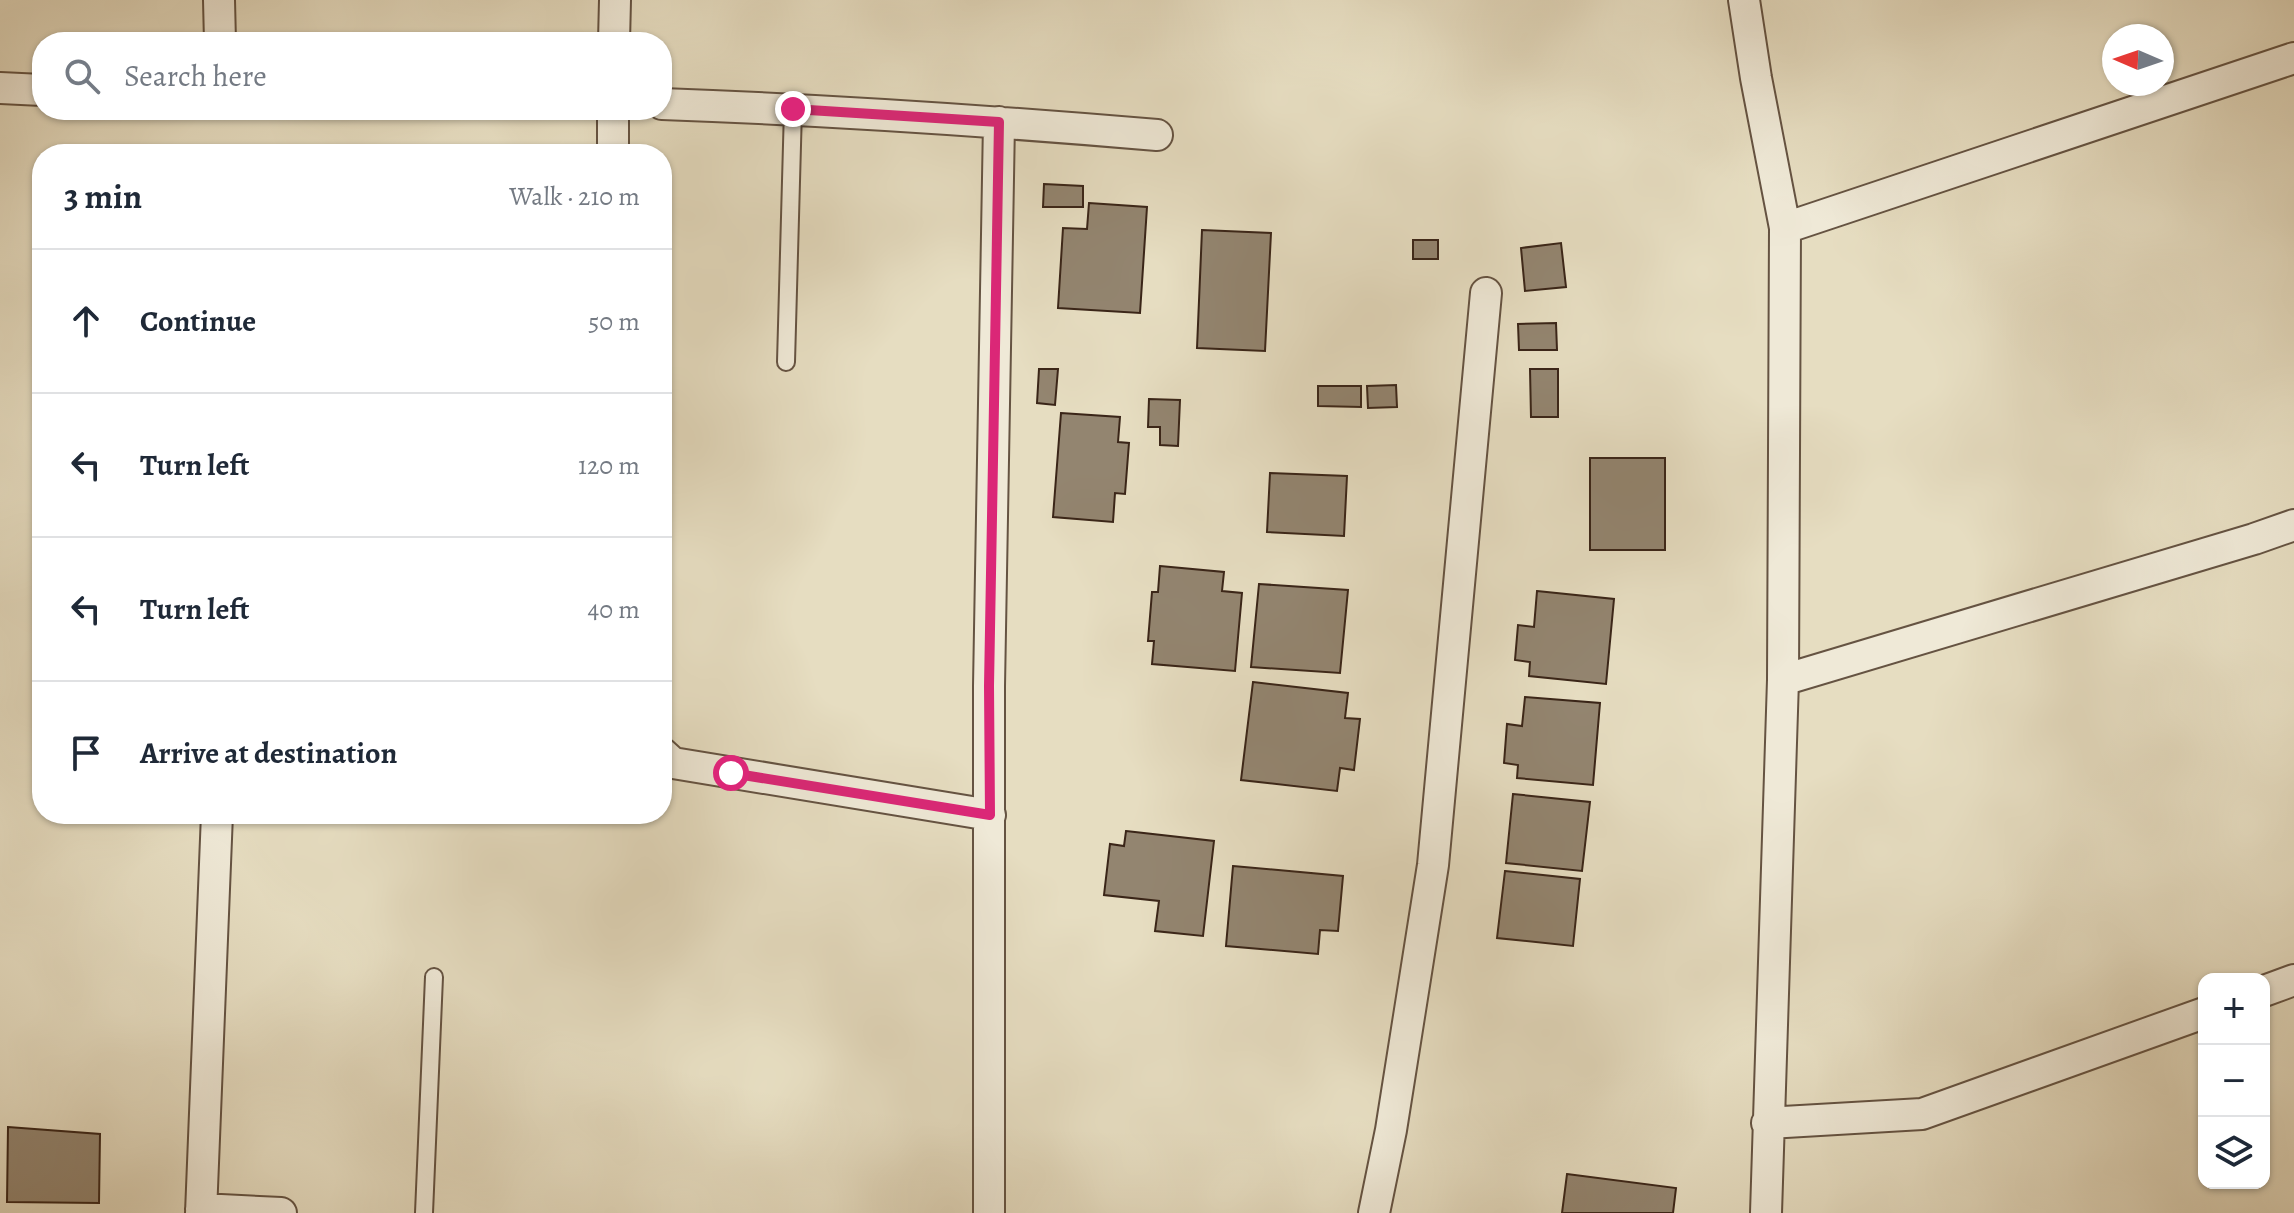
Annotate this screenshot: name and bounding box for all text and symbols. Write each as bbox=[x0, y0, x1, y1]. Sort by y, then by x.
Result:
north arrow bbox=[2102, 24, 2174, 96]
search box bbox=[32, 32, 672, 120]
icon: search bbox=[60, 54, 104, 98]
text: Search here bbox=[124, 56, 267, 96]
route end bbox=[775, 91, 811, 127]
text: 3 min bbox=[64, 173, 142, 220]
text: Walk · 210 m bbox=[509, 179, 640, 214]
icon: ahead bbox=[64, 299, 108, 343]
text: Continue bbox=[140, 301, 256, 341]
text: 50 m bbox=[588, 304, 640, 339]
icon: left bbox=[64, 443, 108, 487]
text: Turn left bbox=[140, 445, 249, 485]
text: 120 m bbox=[578, 448, 640, 483]
icon: left bbox=[64, 587, 108, 631]
text: Turn left bbox=[140, 589, 249, 629]
text: 40 m bbox=[588, 592, 640, 627]
icon: arrive bbox=[64, 731, 108, 775]
text: Arrive at destination bbox=[140, 733, 397, 773]
route start bbox=[713, 755, 749, 791]
map controls bbox=[2198, 973, 2270, 1189]
button: + bbox=[2198, 973, 2270, 1045]
button: − bbox=[2198, 1045, 2270, 1117]
button: layers bbox=[2198, 1117, 2270, 1189]

